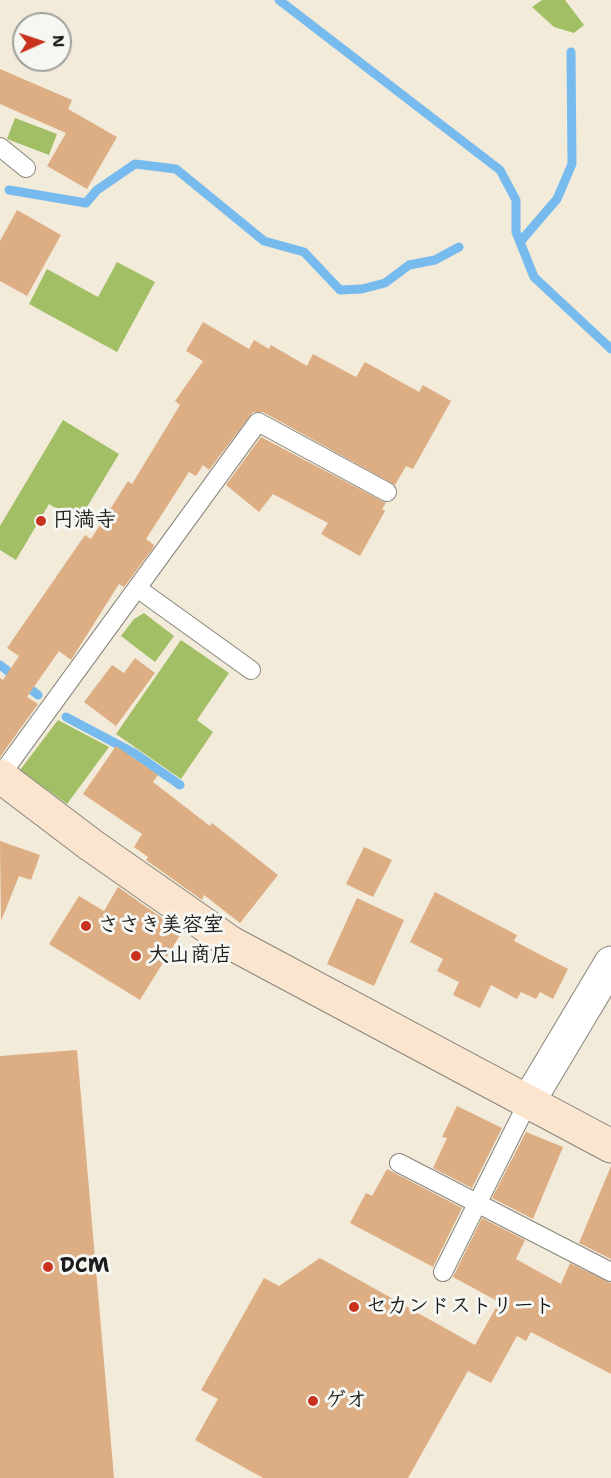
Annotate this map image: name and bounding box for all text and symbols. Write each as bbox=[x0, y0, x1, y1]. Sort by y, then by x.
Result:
north arrow bbox=[12, 12, 72, 72]
text: N bbox=[48, 34, 69, 48]
place label: 円満寺 bbox=[53, 508, 116, 534]
marker: 円満寺 bbox=[34, 514, 48, 528]
place label: ささき美容室 bbox=[98, 913, 224, 939]
marker: ささき美容室 bbox=[79, 919, 93, 933]
place label: 大山商店 bbox=[148, 943, 232, 969]
marker: 大山商店 bbox=[129, 949, 143, 963]
place label: DCM bbox=[60, 1254, 109, 1280]
marker: DCM bbox=[41, 1260, 55, 1274]
place label: セカンドストリート bbox=[366, 1294, 555, 1320]
marker: セカンドストリート bbox=[347, 1300, 361, 1314]
place label: ゲオ bbox=[325, 1388, 367, 1414]
marker: ゲオ bbox=[306, 1394, 320, 1408]

